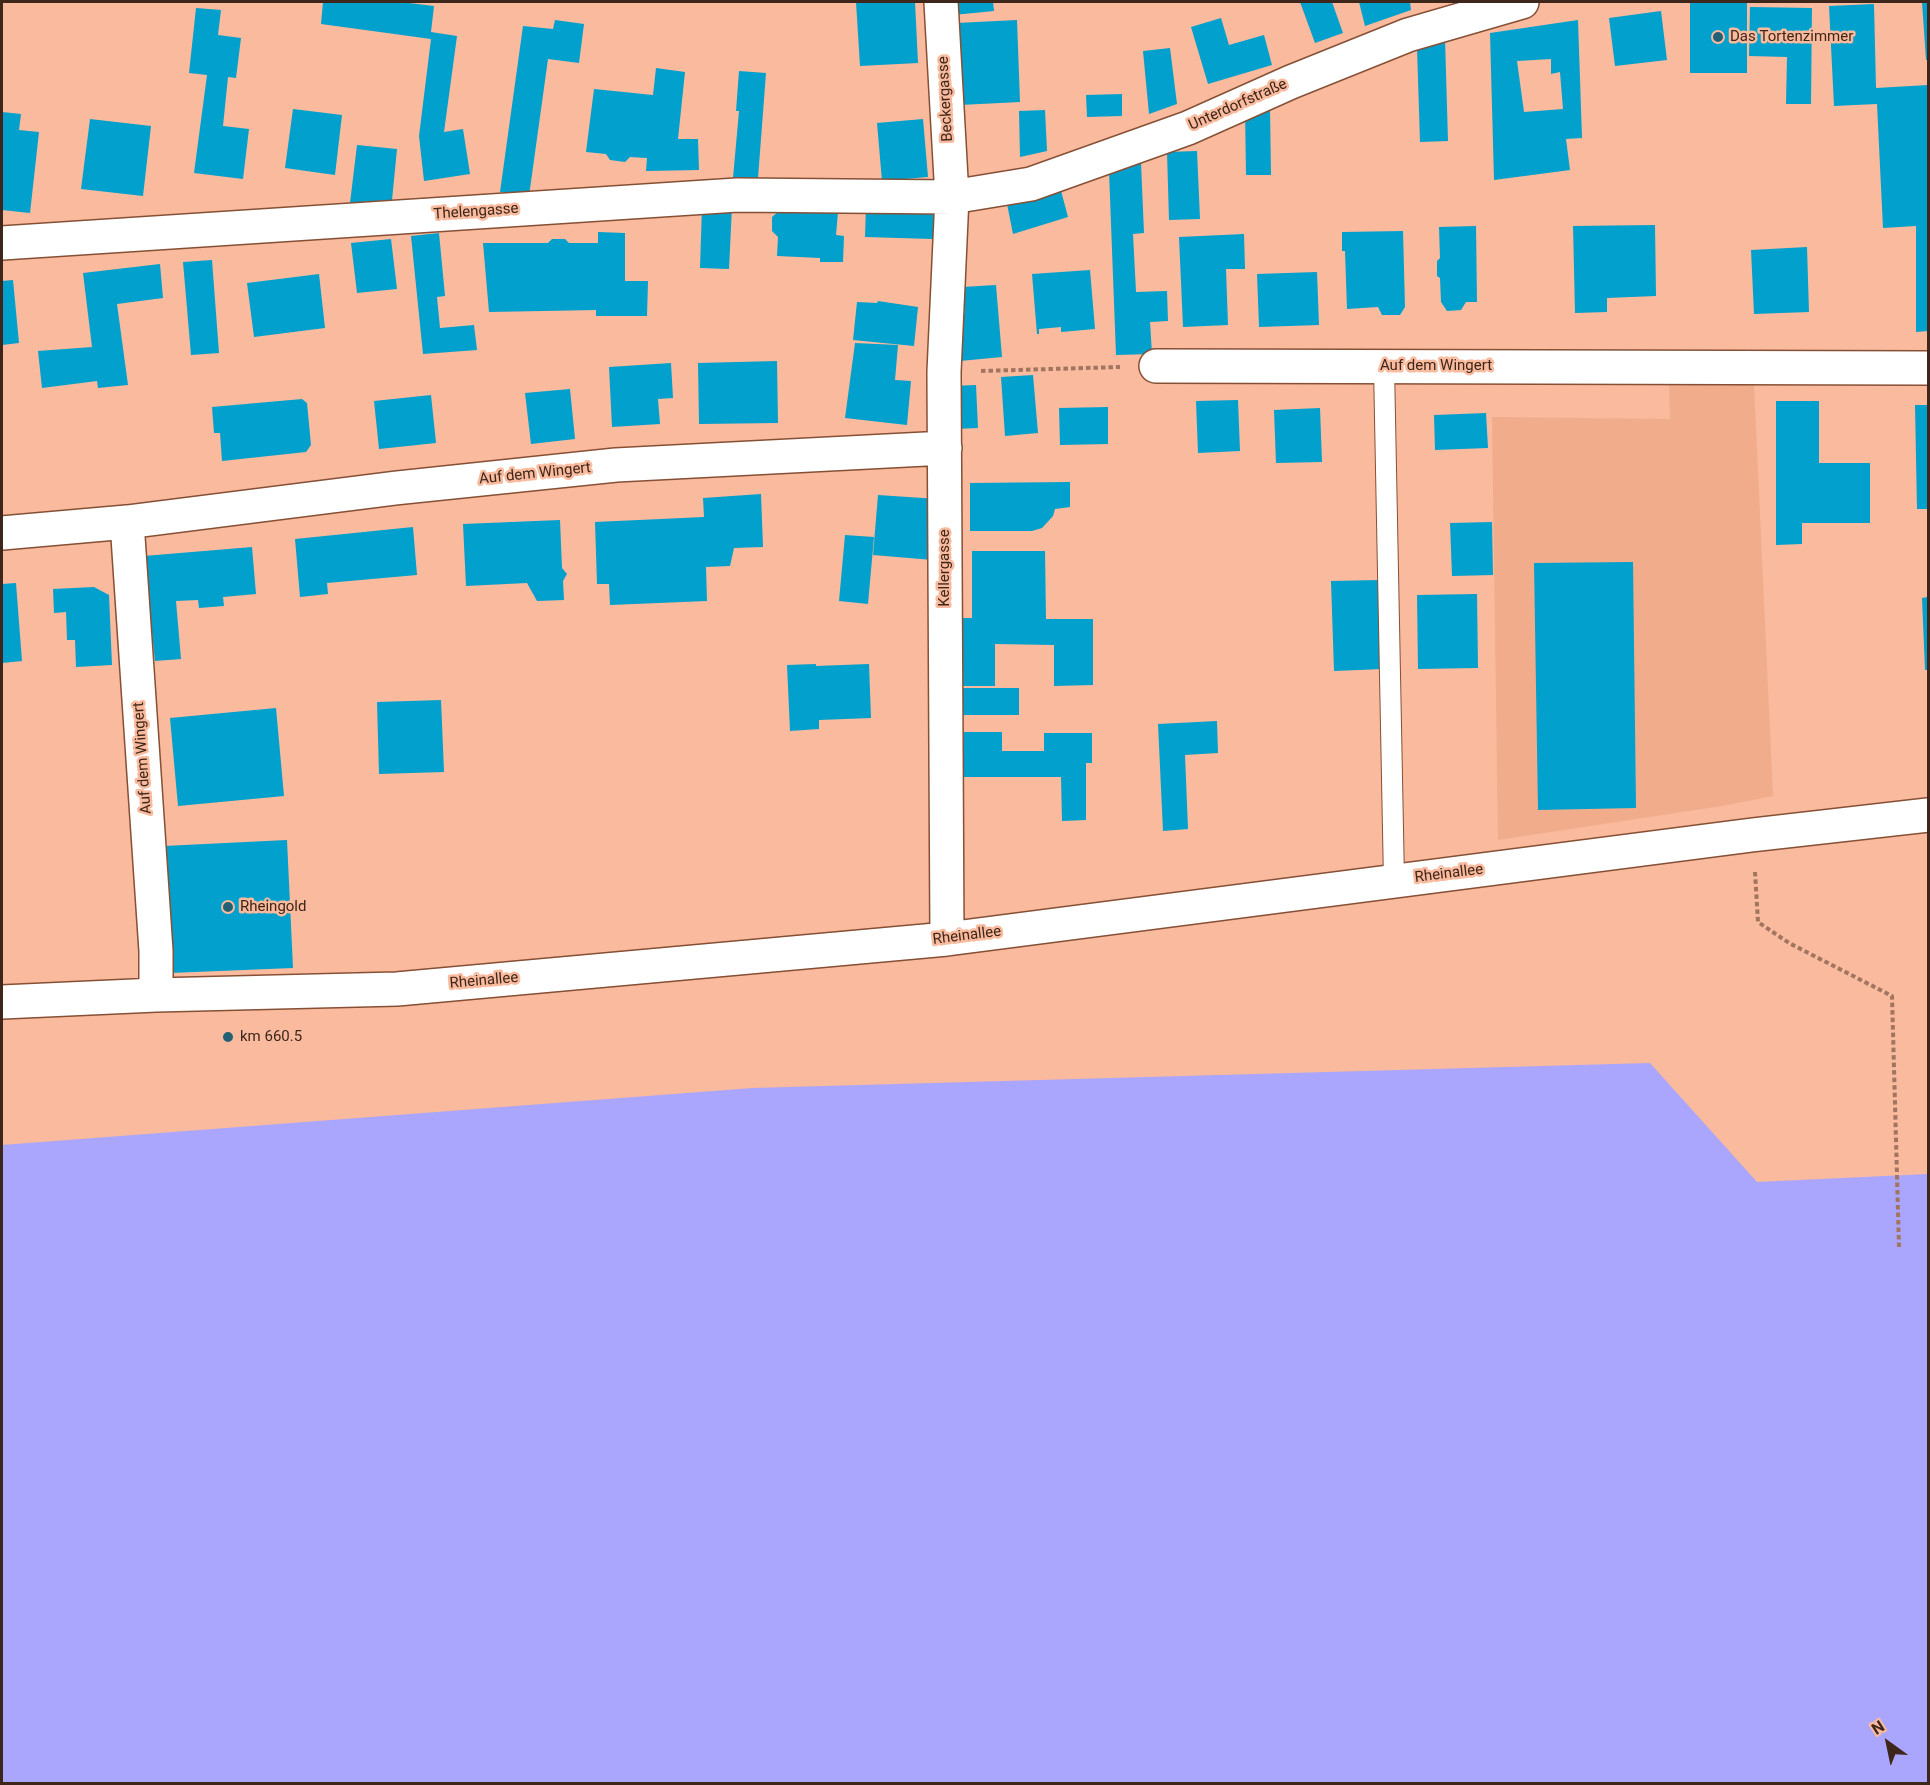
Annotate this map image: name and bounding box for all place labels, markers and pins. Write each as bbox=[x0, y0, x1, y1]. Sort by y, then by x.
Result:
place label: Das Tortenzimmer bbox=[1730, 28, 1853, 46]
marker: Das Tortenzimmer bbox=[1711, 30, 1725, 44]
place label: Rheingold bbox=[240, 898, 306, 916]
marker: Rheingold bbox=[221, 900, 235, 914]
place label: km 660.5 bbox=[240, 1028, 302, 1046]
marker: km 660.5 bbox=[221, 1030, 235, 1044]

